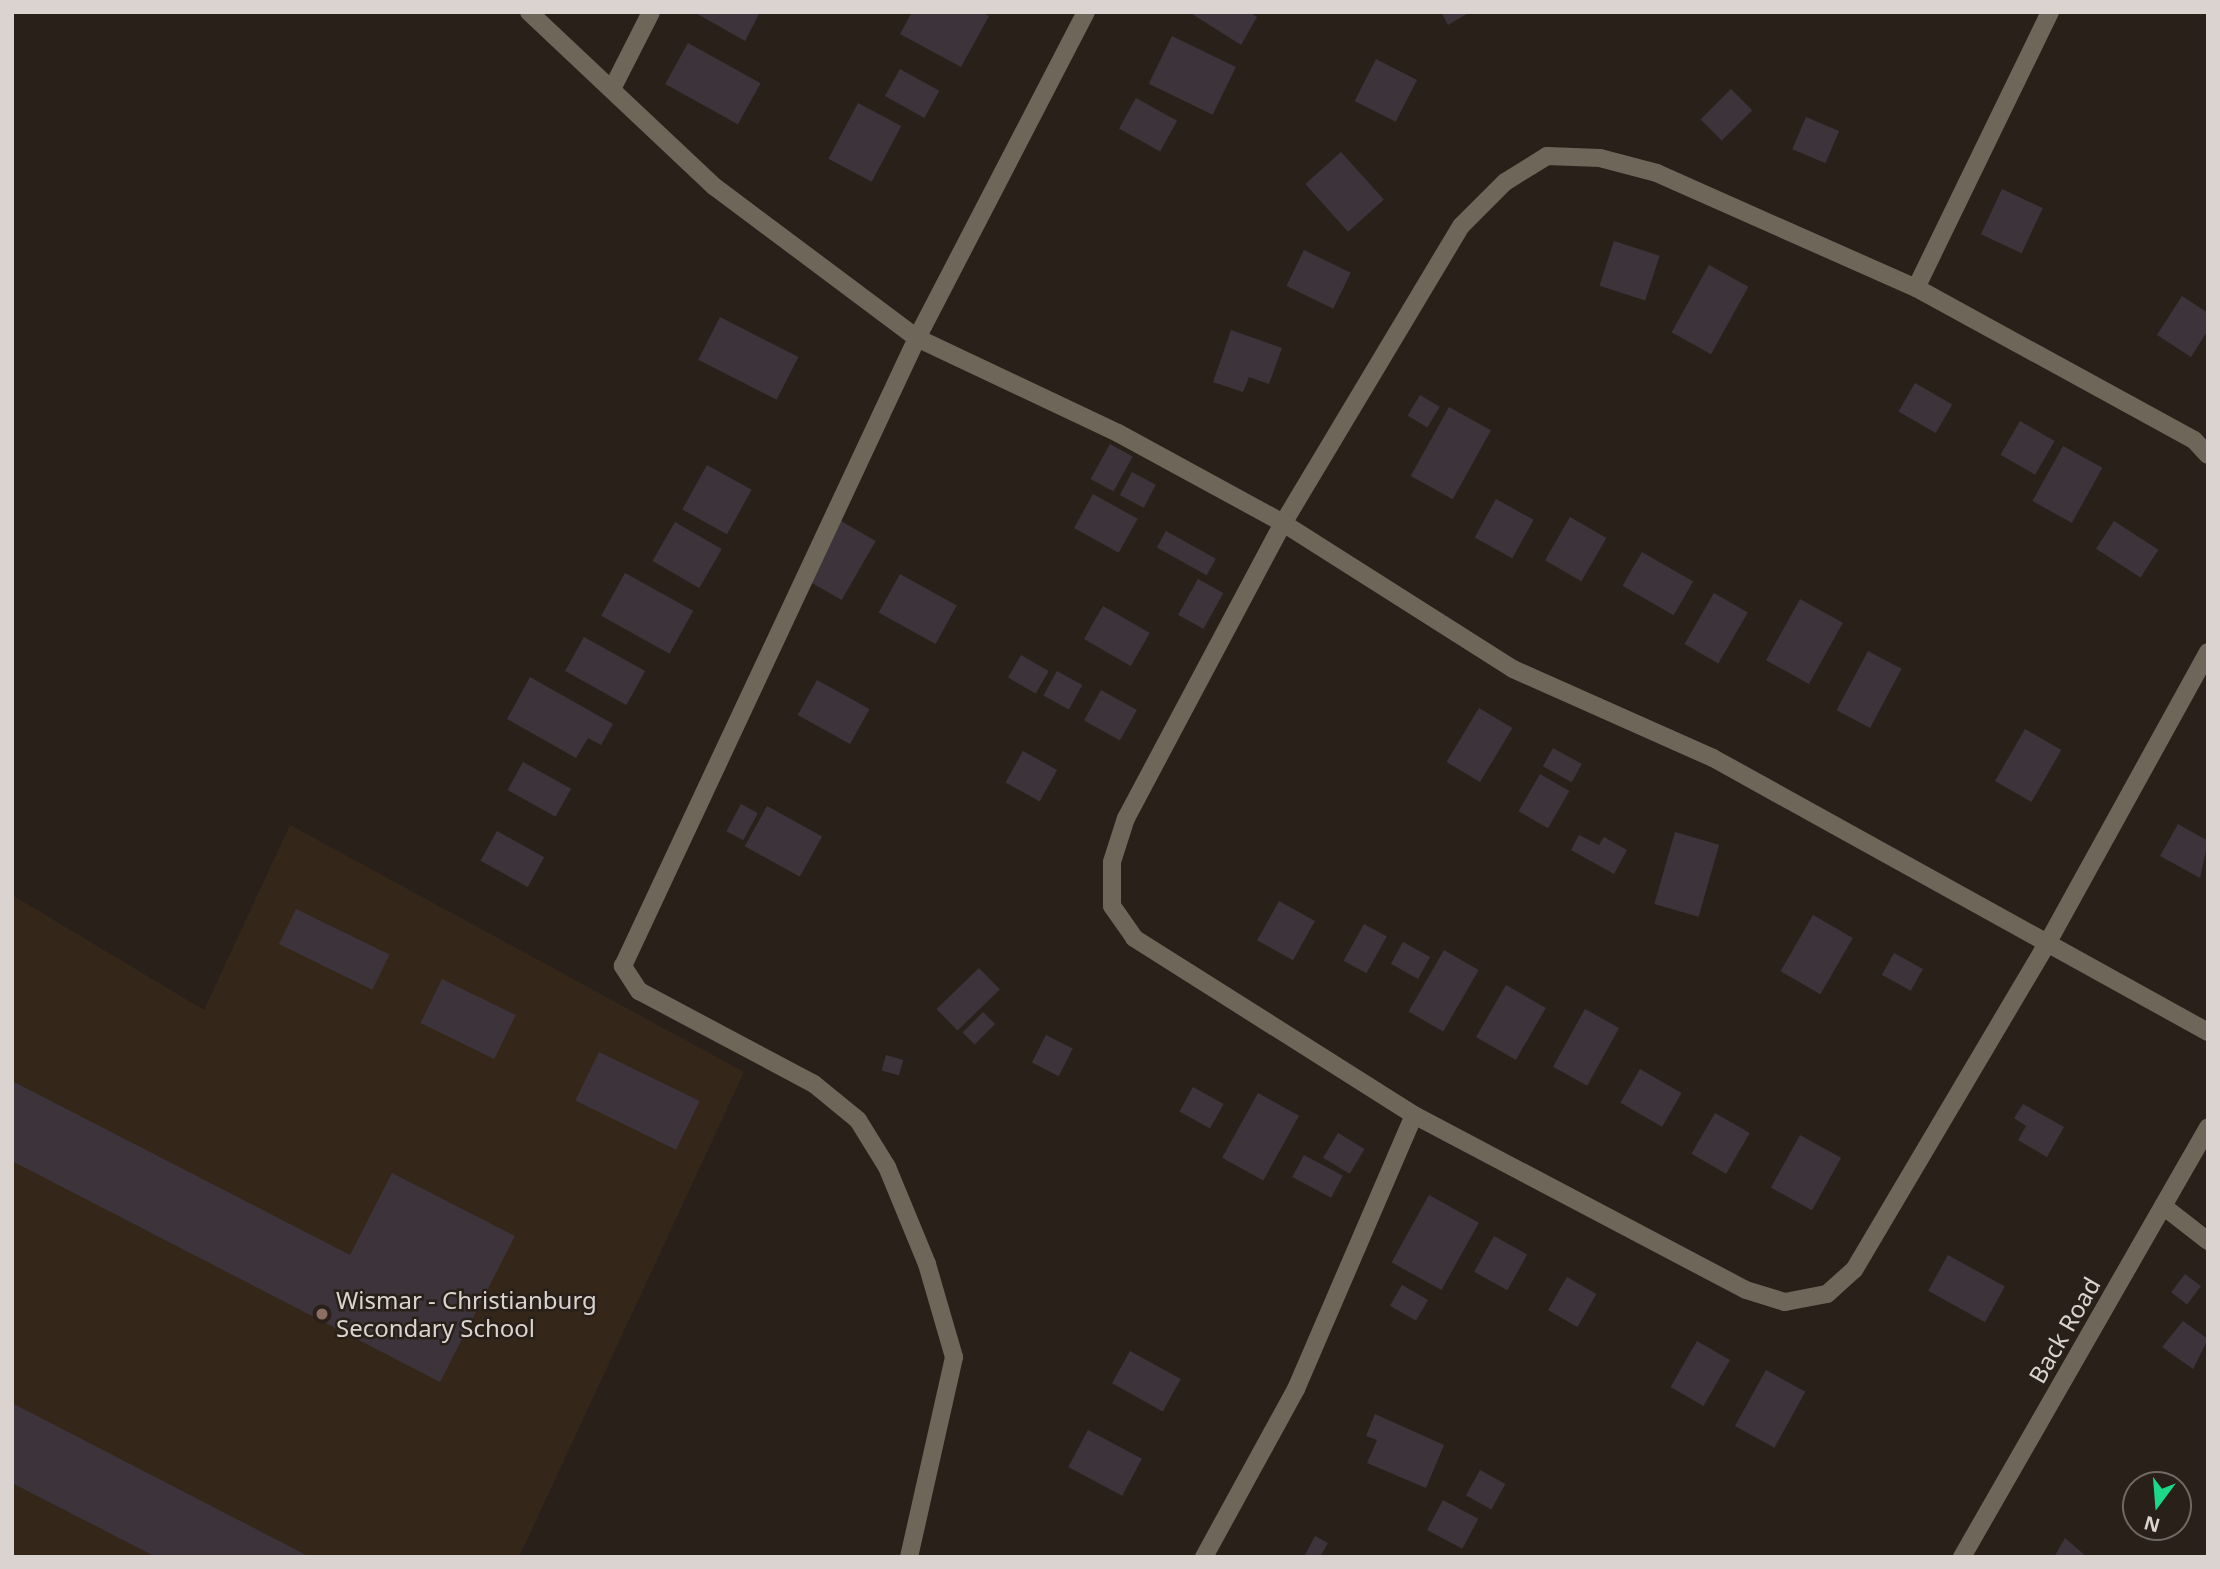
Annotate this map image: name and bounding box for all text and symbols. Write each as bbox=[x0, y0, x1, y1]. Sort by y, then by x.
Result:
street label: Back Road bbox=[2022, 1272, 2106, 1388]
place label: Wismar - Christianburg Secondary School bbox=[336, 1286, 597, 1342]
marker: Wismar - Christianburg Secondary School bbox=[314, 1306, 330, 1322]
north arrow bbox=[2122, 1471, 2192, 1541]
text: N bbox=[2141, 1510, 2163, 1539]

